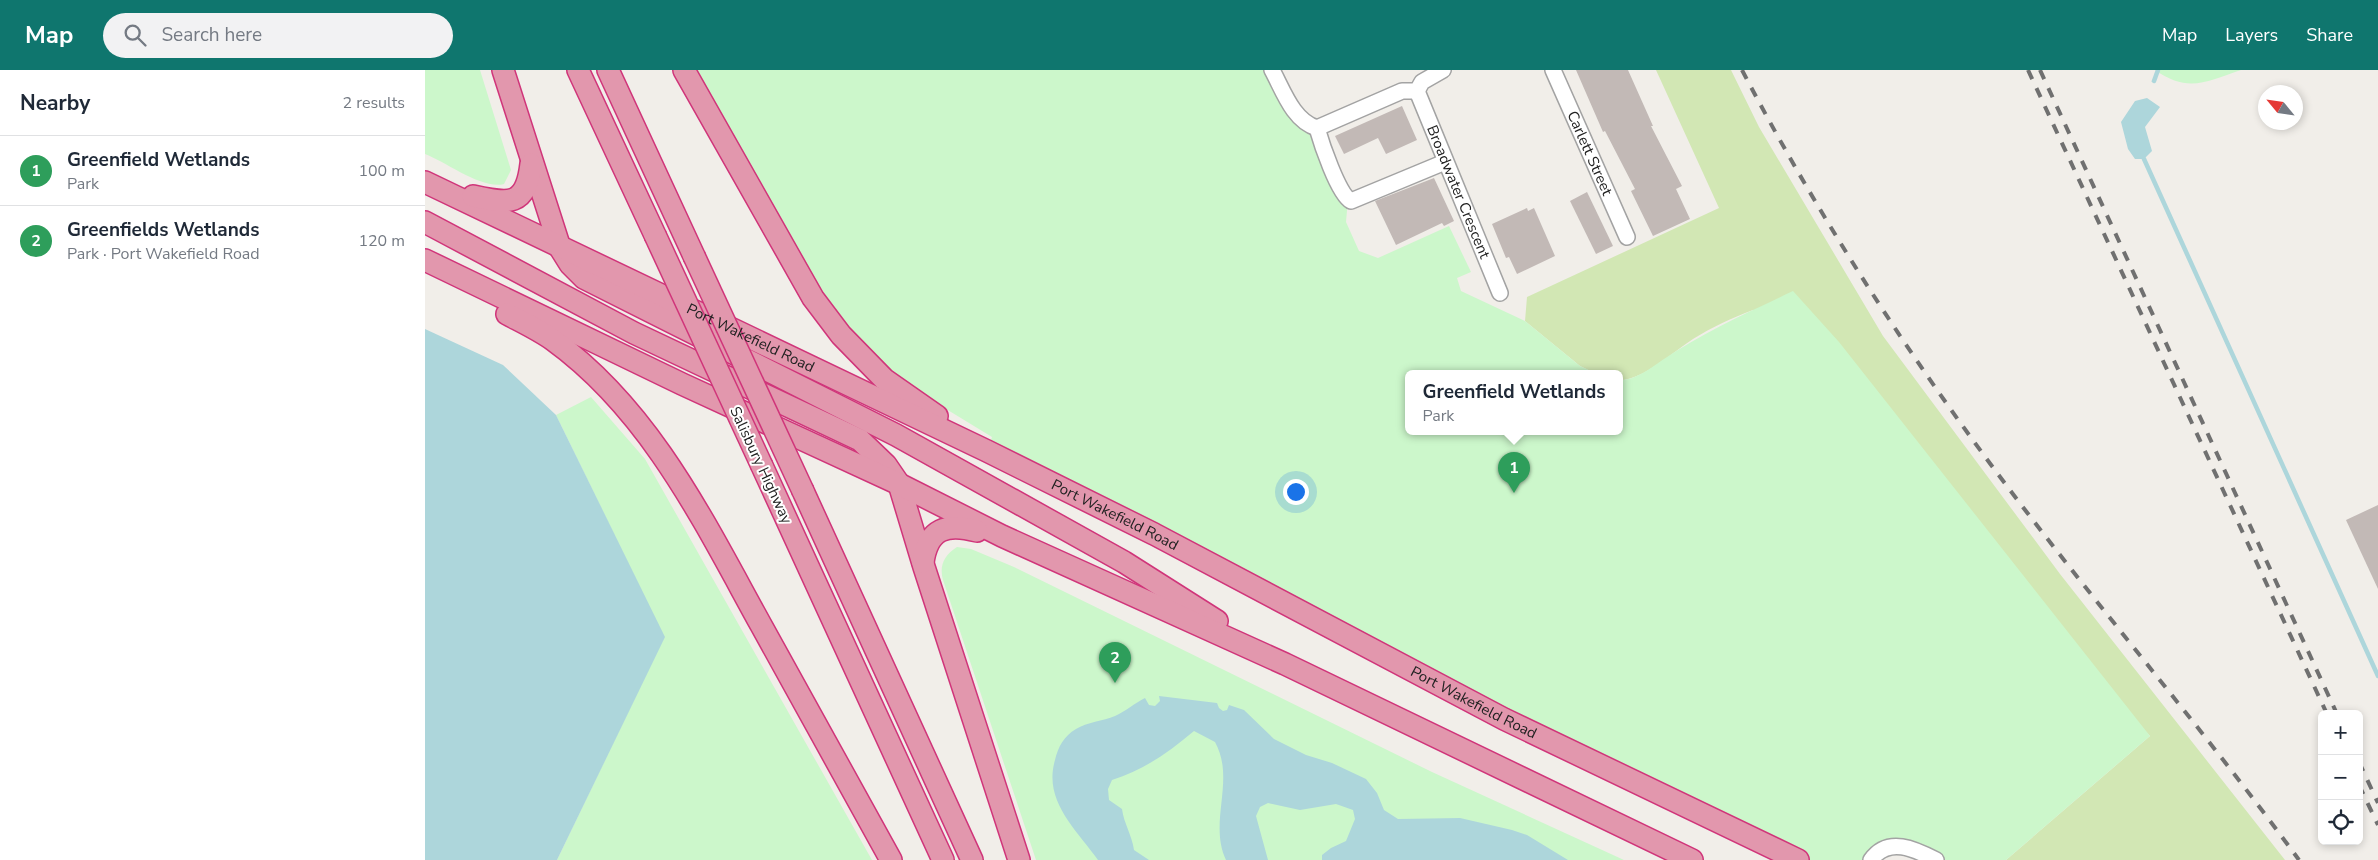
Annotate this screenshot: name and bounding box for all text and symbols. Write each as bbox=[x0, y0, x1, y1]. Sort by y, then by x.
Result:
search box bbox=[103, 13, 453, 58]
text: Map bbox=[25, 19, 73, 51]
icon: search bbox=[121, 21, 149, 49]
text: Search here bbox=[161, 22, 262, 48]
text: Map bbox=[2162, 23, 2197, 47]
text: Layers bbox=[2225, 23, 2278, 47]
text: Share bbox=[2306, 23, 2353, 47]
north arrow bbox=[2258, 85, 2303, 130]
text: Nearby bbox=[20, 89, 90, 117]
text: 2 results bbox=[343, 92, 405, 114]
street label: Carlett Street bbox=[1562, 108, 1618, 199]
street label: Broadwater Crescent bbox=[1422, 122, 1495, 262]
text: Greenfield Wetlands bbox=[67, 147, 250, 173]
text: 1 bbox=[31, 160, 41, 182]
text: 100 m bbox=[358, 160, 405, 182]
text: Park bbox=[67, 173, 99, 195]
text: Greenfields Wetlands bbox=[67, 217, 259, 243]
text: 2 bbox=[31, 230, 41, 252]
text: 120 m bbox=[358, 230, 405, 252]
text: Park · Port Wakefield Road bbox=[67, 243, 260, 265]
street label: Port Wakefield Road bbox=[683, 299, 818, 377]
popup bbox=[1405, 370, 1623, 435]
text: Greenfield Wetlands bbox=[1422, 379, 1606, 405]
street label: Salisbury Highway bbox=[725, 403, 797, 527]
text: Park bbox=[1422, 405, 1454, 427]
pin: 1 bbox=[1498, 452, 1530, 493]
street label: Port Wakefield Road bbox=[1048, 475, 1182, 555]
your location bbox=[1283, 479, 1309, 505]
pin: 2 bbox=[1099, 642, 1131, 683]
street label: Port Wakefield Road bbox=[1407, 661, 1540, 743]
map controls bbox=[2318, 710, 2363, 845]
button: + bbox=[2318, 710, 2363, 755]
button: − bbox=[2318, 755, 2363, 800]
button: locate bbox=[2318, 800, 2363, 845]

